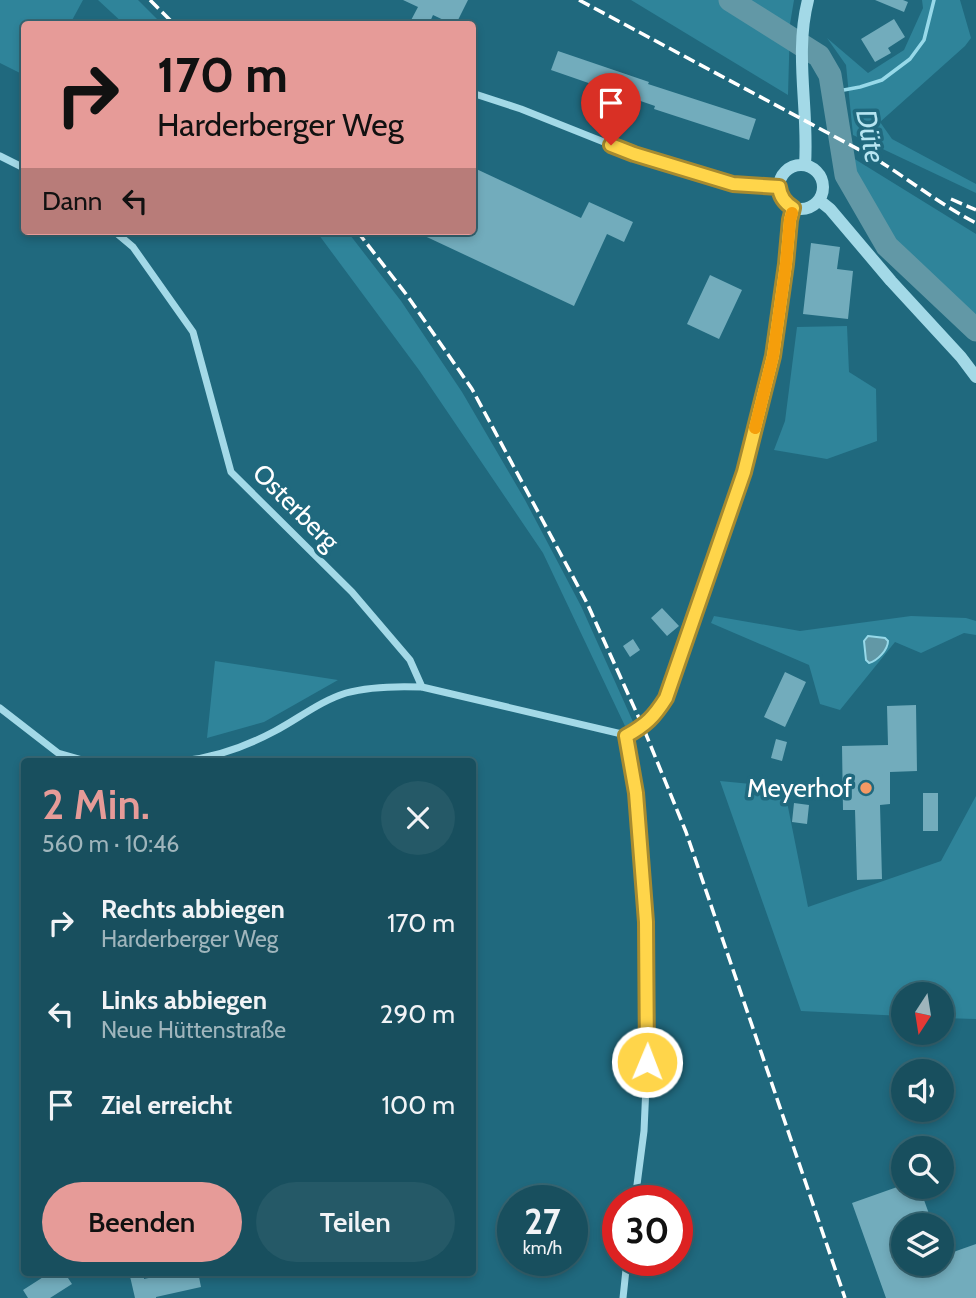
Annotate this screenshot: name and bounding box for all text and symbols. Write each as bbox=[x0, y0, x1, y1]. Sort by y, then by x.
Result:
text: 170 m bbox=[157, 45, 288, 104]
icon: right bbox=[42, 49, 133, 140]
pin bbox=[581, 73, 641, 145]
icon: arrive bbox=[592, 84, 630, 122]
text: Harderberger Weg bbox=[157, 105, 404, 144]
water label: Düte bbox=[849, 106, 893, 166]
icon: left bbox=[116, 182, 154, 220]
text: Dann bbox=[42, 185, 102, 217]
street label: Osterberg bbox=[246, 457, 347, 558]
place label: Meyerhof bbox=[747, 772, 852, 804]
text: 2 Min. bbox=[42, 778, 150, 830]
marker: Meyerhof bbox=[858, 780, 874, 796]
button: close bbox=[381, 781, 455, 855]
text: 560 m · 10:46 bbox=[42, 830, 179, 858]
text: Rechts abbiegen bbox=[101, 893, 285, 925]
icon: right bbox=[42, 904, 80, 942]
text: 170 m bbox=[387, 907, 455, 939]
text: Harderberger Weg bbox=[101, 925, 278, 953]
north arrow bbox=[891, 982, 954, 1045]
map controls bbox=[891, 982, 954, 1276]
text: Links abbiegen bbox=[101, 984, 267, 1016]
icon: left bbox=[42, 995, 80, 1033]
text: 290 m bbox=[380, 998, 455, 1030]
text: Neue Hüttenstraße bbox=[101, 1016, 286, 1044]
position arrow bbox=[610, 1025, 684, 1099]
button: sound bbox=[891, 1059, 954, 1122]
icon: arrive bbox=[42, 1086, 80, 1124]
text: Ziel erreicht bbox=[101, 1089, 232, 1121]
text: 100 m bbox=[382, 1089, 455, 1121]
button: search bbox=[891, 1136, 954, 1199]
button: Beenden bbox=[42, 1182, 242, 1262]
button: Teilen bbox=[256, 1182, 455, 1262]
speed limit sign: 30 bbox=[602, 1185, 693, 1276]
text: 27 bbox=[524, 1200, 561, 1243]
button: layers bbox=[891, 1213, 954, 1276]
text: km/h bbox=[523, 1237, 562, 1259]

